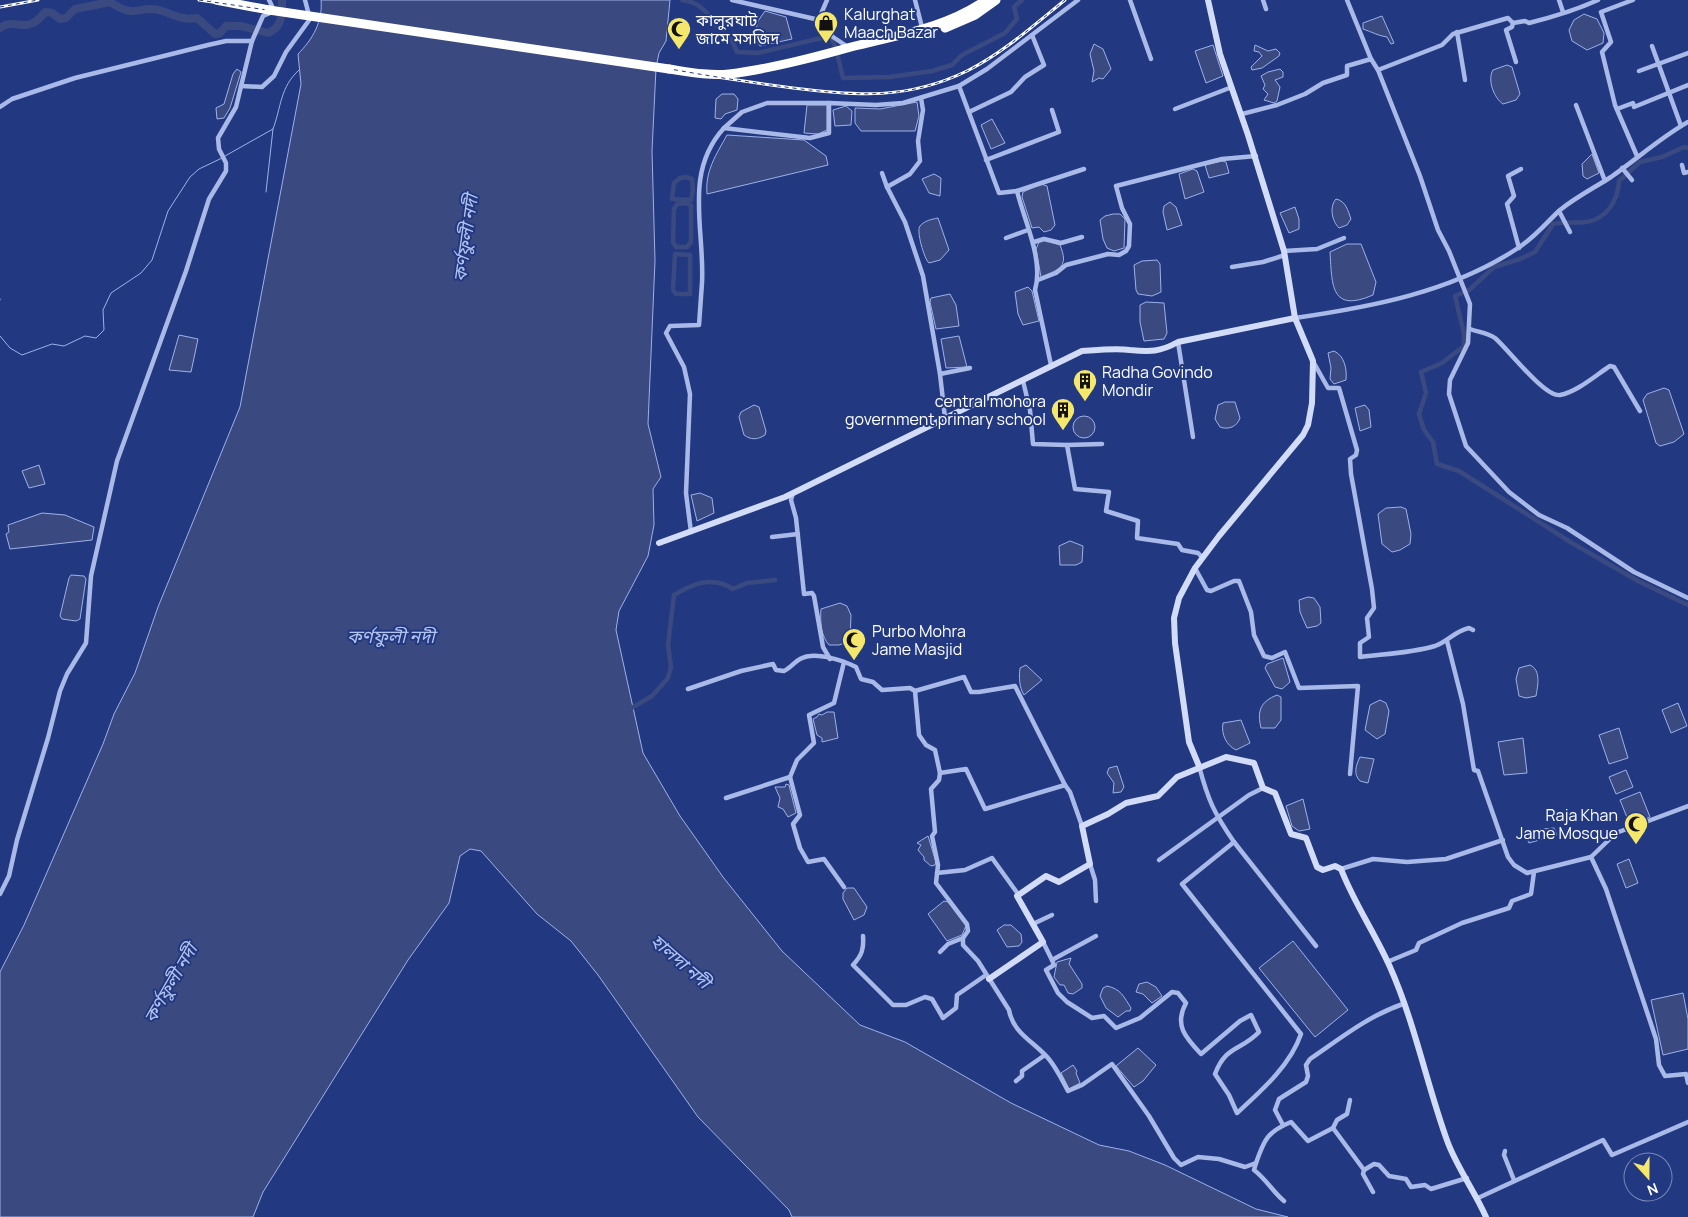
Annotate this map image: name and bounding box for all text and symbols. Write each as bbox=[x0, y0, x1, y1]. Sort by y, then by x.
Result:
place label: Kalurghat Maach Bazar bbox=[844, 3, 938, 43]
place label: কালুরঘাট জামে মসজিদ bbox=[695, 9, 781, 49]
shop icon: Kalurghat Maach Bazar bbox=[813, 10, 839, 44]
mosque icon: কালুরঘাট জামে মসজিদ bbox=[666, 16, 692, 50]
water label: কর্ণফুলী নদী bbox=[447, 190, 483, 283]
place label: Radha Govindo Mondir bbox=[1102, 361, 1213, 401]
building icon: Radha Govindo Mondir bbox=[1072, 368, 1098, 402]
place label: central mohora government primary school bbox=[845, 390, 1046, 430]
building icon: central mohora government primary school bbox=[1050, 397, 1076, 431]
place label: Purbo Mohra Jame Masjid bbox=[872, 620, 966, 660]
water label: কর্ণফুলী নদী bbox=[347, 624, 438, 648]
mosque icon: Purbo Mohra Jame Masjid bbox=[841, 627, 867, 661]
place label: Raja Khan Jame Mosque bbox=[1516, 804, 1618, 844]
mosque icon: Raja Khan Jame Mosque bbox=[1623, 811, 1649, 845]
water label: হালদা নদী bbox=[646, 928, 718, 996]
water label: কর্ণফুলী নদী bbox=[138, 936, 204, 1027]
north arrow bbox=[1623, 1152, 1673, 1202]
text: N bbox=[1645, 1179, 1661, 1200]

